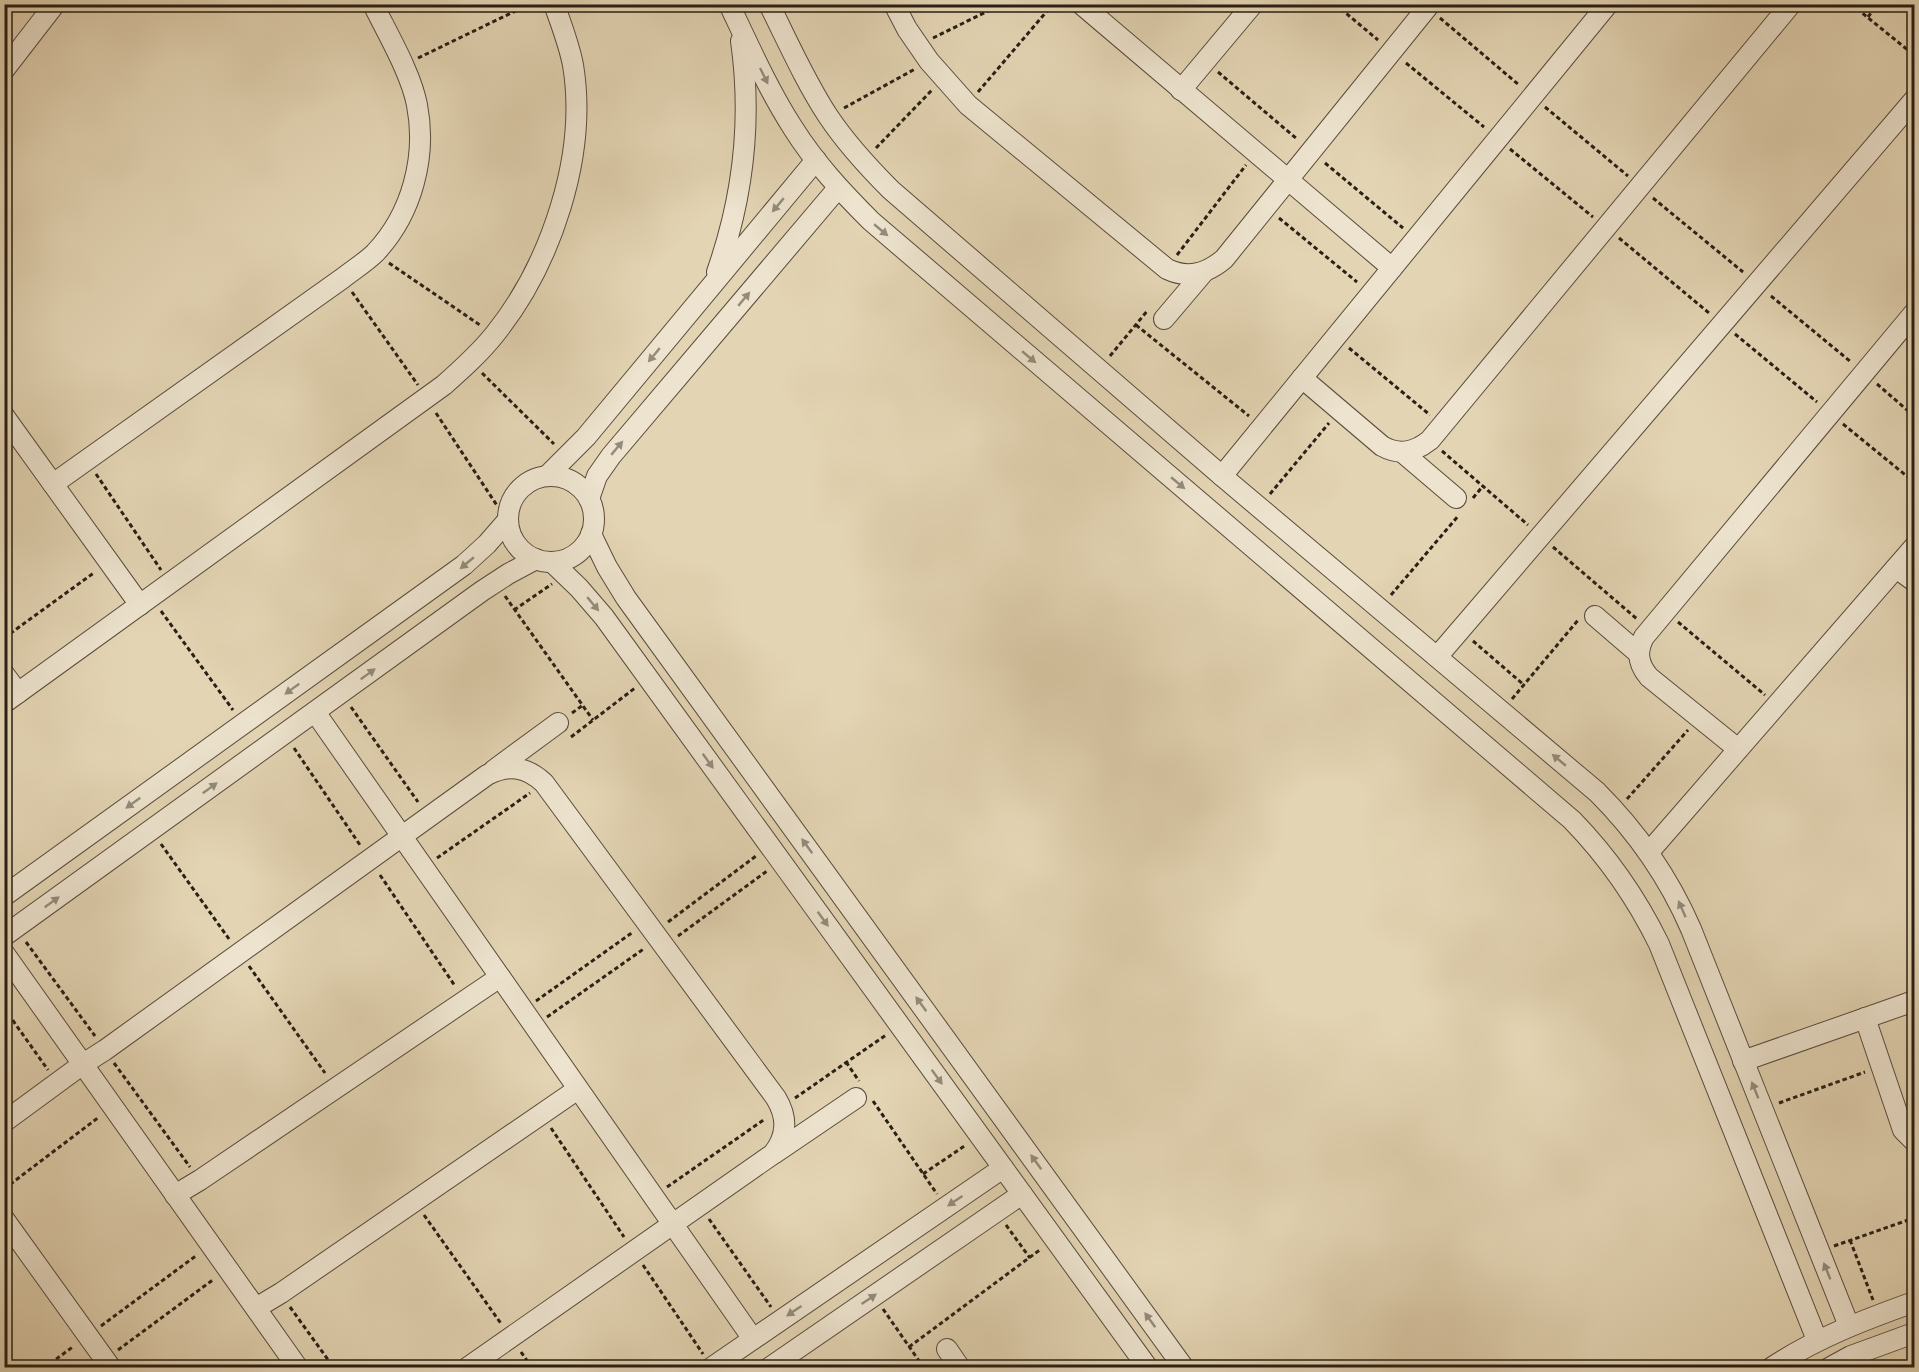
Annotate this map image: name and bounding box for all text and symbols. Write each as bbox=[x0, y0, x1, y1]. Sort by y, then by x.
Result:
one-way arrow bbox=[759, 67, 768, 84]
one-way arrow bbox=[773, 198, 785, 213]
one-way arrow bbox=[873, 223, 888, 236]
one-way arrow bbox=[737, 291, 750, 307]
one-way arrow bbox=[648, 348, 661, 363]
one-way arrow bbox=[1021, 350, 1037, 363]
one-way arrow bbox=[611, 440, 624, 456]
one-way arrow bbox=[1170, 476, 1185, 489]
one-way arrow bbox=[459, 556, 474, 569]
one-way arrow bbox=[586, 596, 599, 611]
one-way arrow bbox=[360, 668, 376, 680]
one-way arrow bbox=[284, 683, 299, 695]
one-way arrow bbox=[702, 754, 714, 769]
one-way arrow bbox=[1551, 754, 1567, 767]
one-way arrow bbox=[202, 782, 218, 794]
one-way arrow bbox=[126, 797, 142, 809]
one-way arrow bbox=[801, 839, 813, 855]
one-way arrow bbox=[45, 897, 60, 909]
one-way arrow bbox=[1677, 900, 1687, 918]
one-way arrow bbox=[817, 911, 828, 927]
one-way arrow bbox=[915, 997, 927, 1013]
one-way arrow bbox=[931, 1069, 943, 1085]
one-way arrow bbox=[1750, 1081, 1759, 1099]
one-way arrow bbox=[1030, 1155, 1042, 1170]
one-way arrow bbox=[947, 1195, 963, 1207]
one-way arrow bbox=[1822, 1262, 1832, 1280]
one-way arrow bbox=[861, 1294, 877, 1305]
one-way arrow bbox=[786, 1305, 802, 1317]
one-way arrow bbox=[1144, 1313, 1156, 1329]

